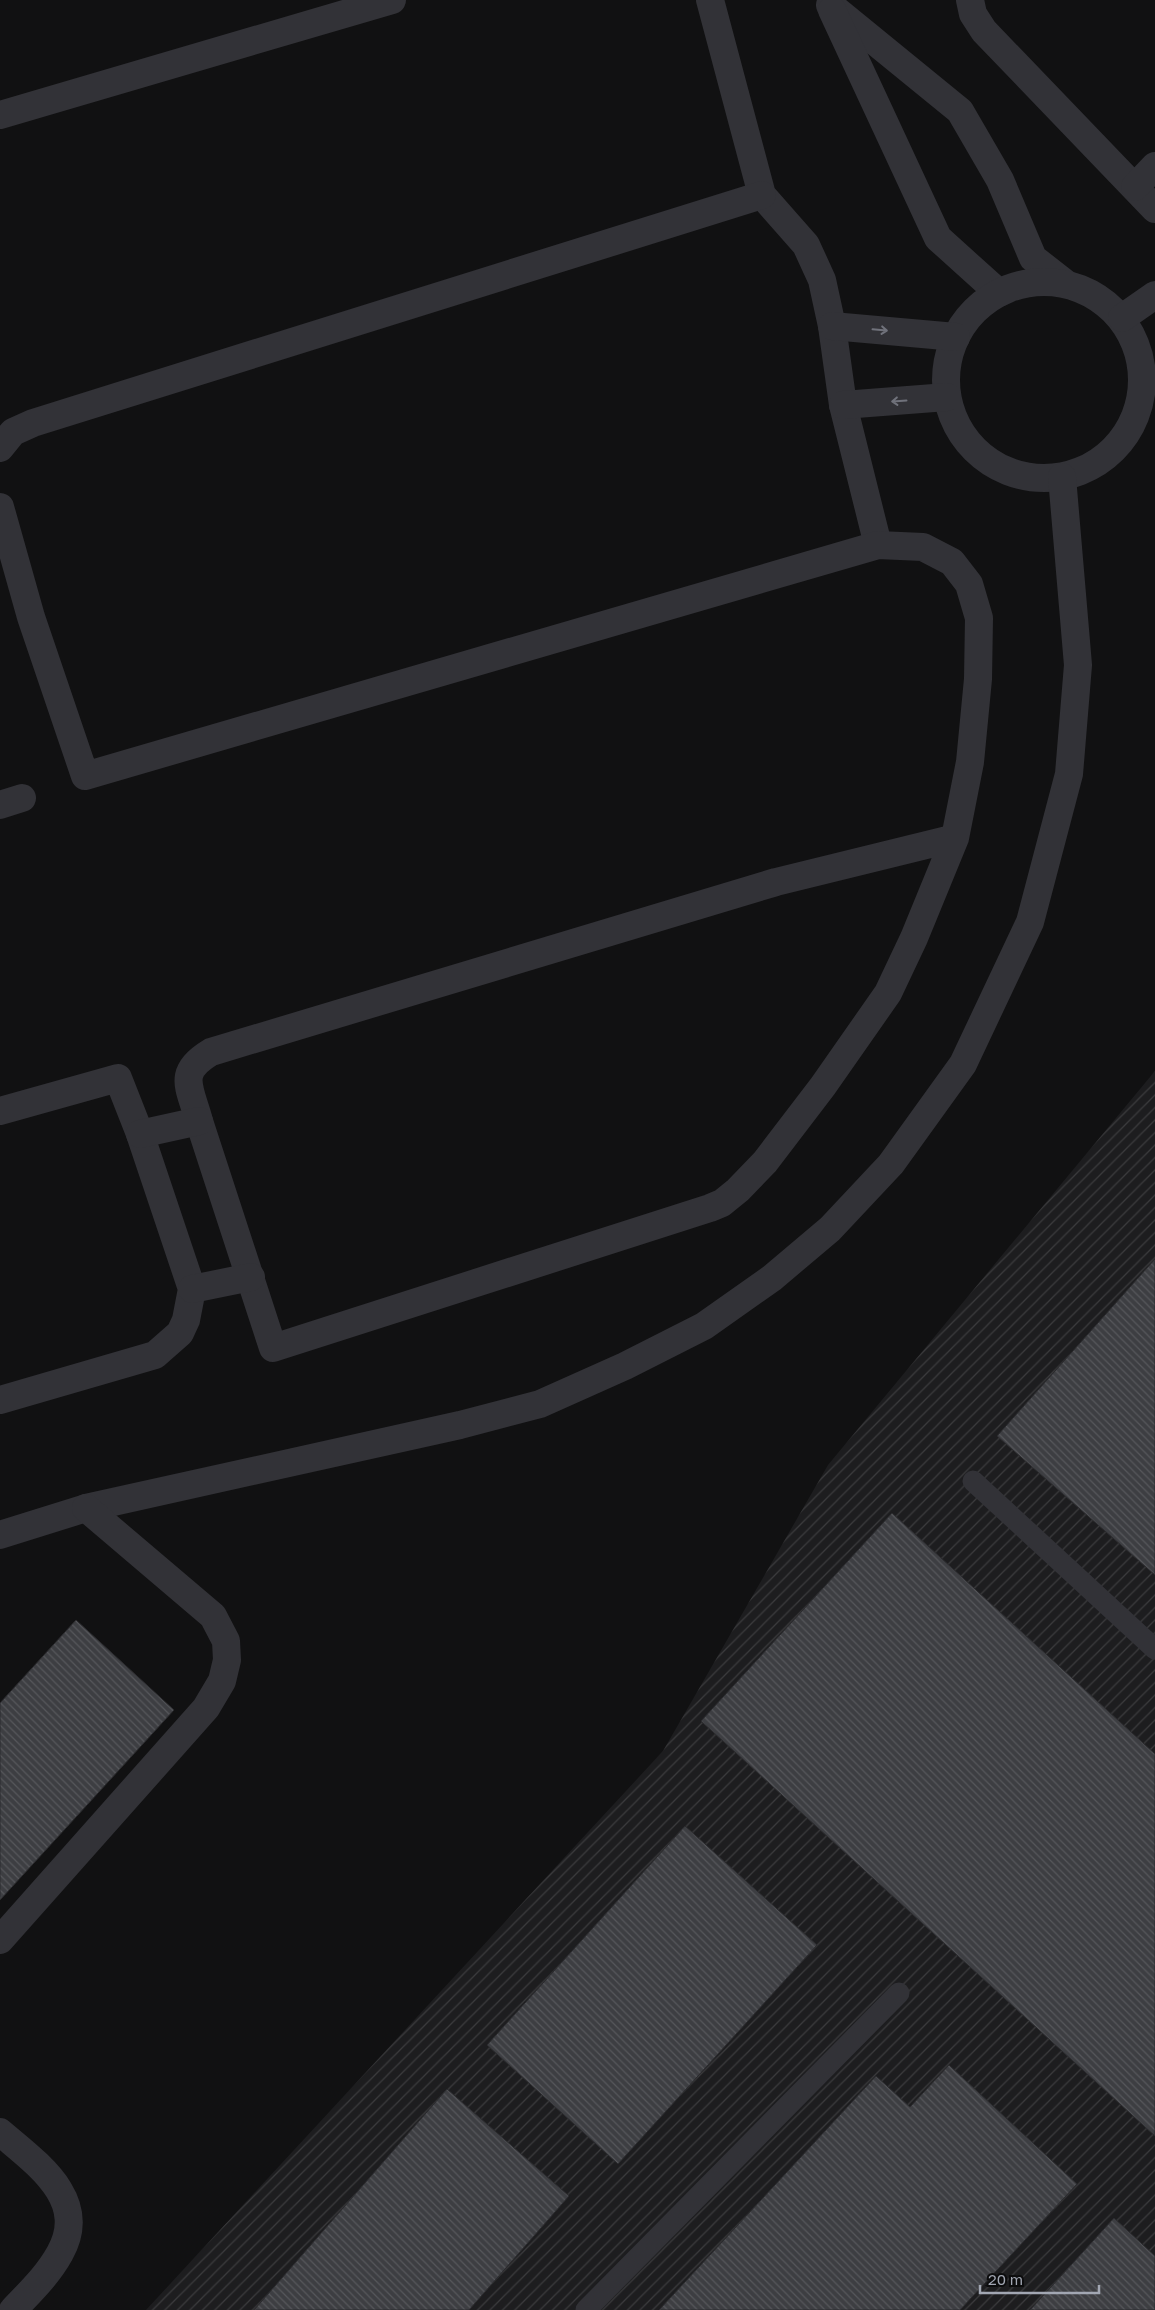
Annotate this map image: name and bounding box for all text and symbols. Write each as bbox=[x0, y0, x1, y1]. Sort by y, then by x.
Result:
one-way arrow bbox=[872, 325, 888, 335]
one-way arrow bbox=[891, 396, 907, 406]
scale bar bbox=[980, 2262, 1099, 2294]
text: 20 m bbox=[988, 2270, 1023, 2288]

